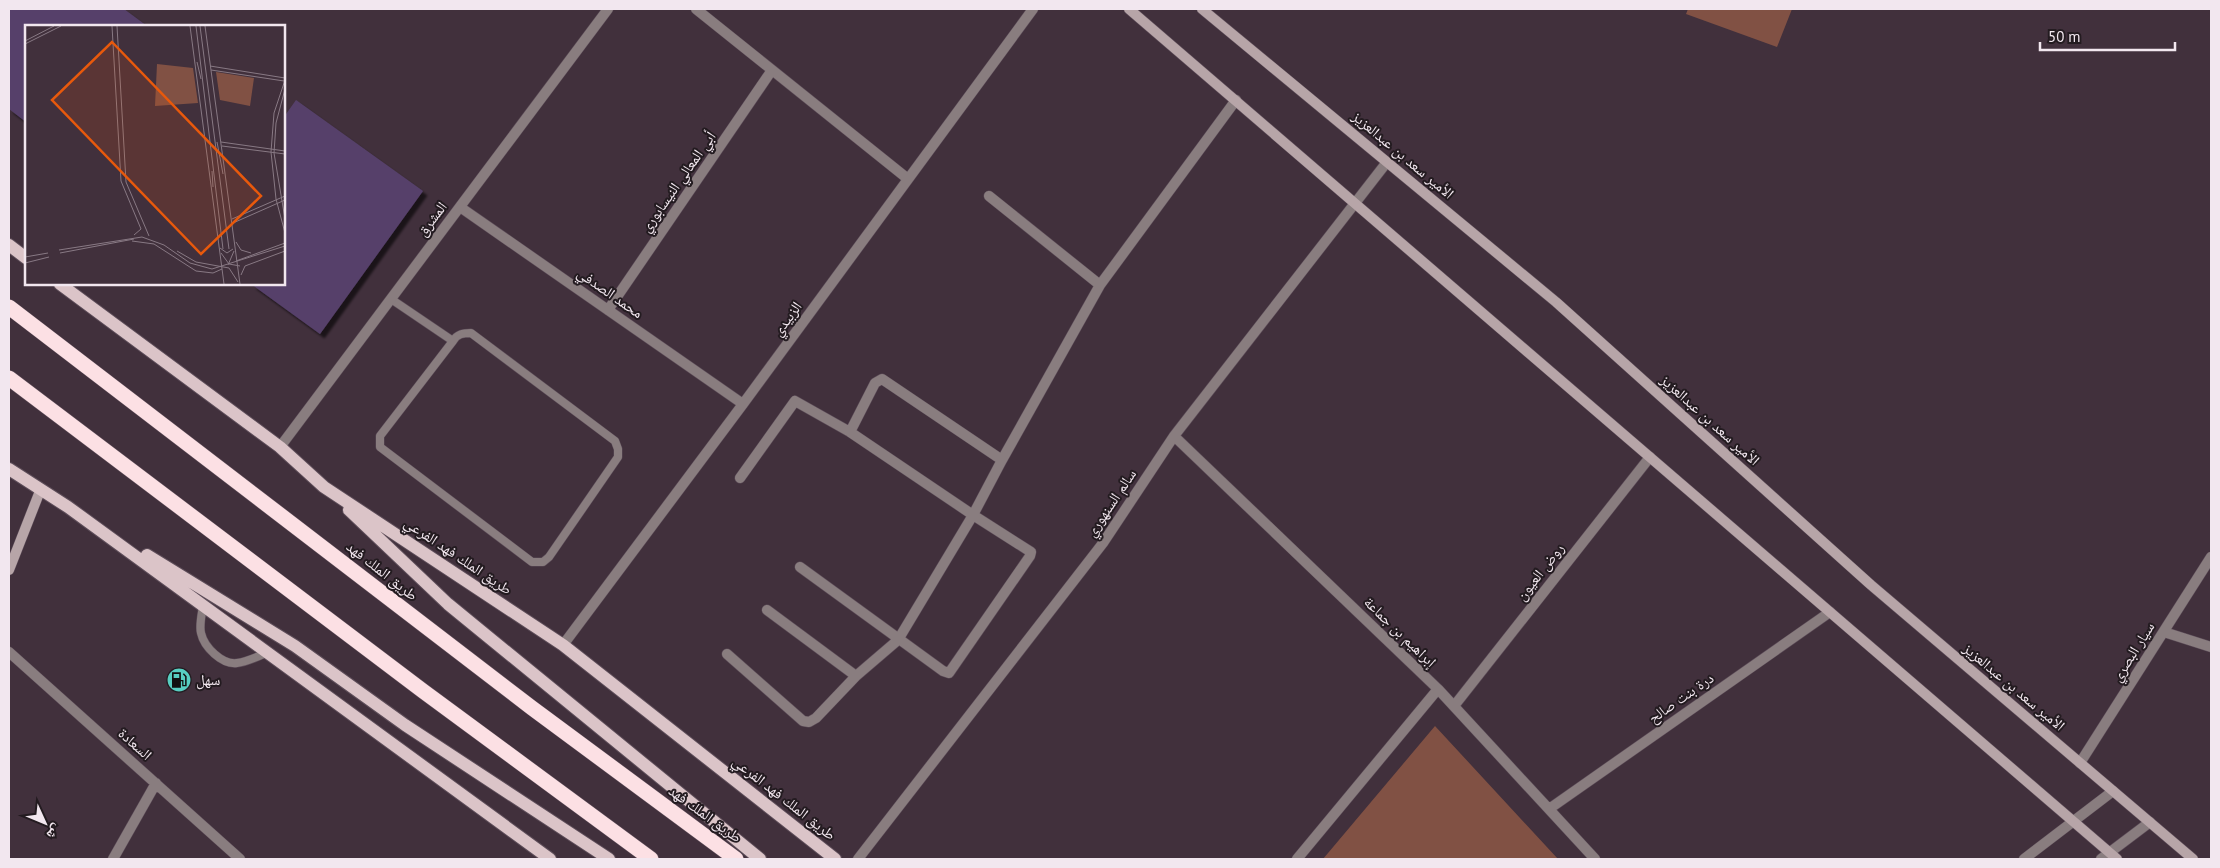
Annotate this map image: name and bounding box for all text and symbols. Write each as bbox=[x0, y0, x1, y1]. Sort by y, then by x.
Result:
scale bar bbox=[2040, 20, 2175, 52]
inset map bbox=[25, 25, 285, 285]
text: 50 m bbox=[2048, 27, 2081, 46]
street label: الأمير سعد بن عبدالعزيز bbox=[1347, 106, 1458, 203]
street label: أبي المعالي النيسابوري bbox=[636, 127, 722, 237]
street label: المشرق bbox=[412, 198, 452, 240]
street label: محمد الصدفي bbox=[572, 263, 647, 325]
street label: الزبيدي bbox=[768, 297, 808, 342]
street label: الأمير سعد بن عبدالعزيز bbox=[1655, 369, 1764, 470]
street label: سالم السنهوري bbox=[1081, 465, 1143, 542]
street label: طريق الملك فهد الفرعي bbox=[399, 512, 516, 601]
street label: طريق الملك فهد bbox=[342, 537, 422, 605]
street label: روض العيون bbox=[1511, 539, 1569, 605]
street label: إبراهيم بن جماعة bbox=[1360, 592, 1441, 672]
street label: سيار البصري bbox=[2107, 618, 2161, 687]
street label: الأمير سعد بن عبدالعزيز bbox=[1958, 638, 2069, 735]
fuel station icon: سهل bbox=[166, 667, 192, 693]
street label: درة بنت صالح bbox=[1644, 668, 1718, 728]
place label: سهل bbox=[196, 670, 221, 690]
street label: السعادة bbox=[114, 724, 156, 764]
street label: طريق الملك فهد الفرعي bbox=[727, 751, 840, 846]
street label: طريق الملك فهد bbox=[665, 781, 746, 847]
north arrow bbox=[20, 798, 70, 848]
text: ش bbox=[43, 820, 66, 844]

